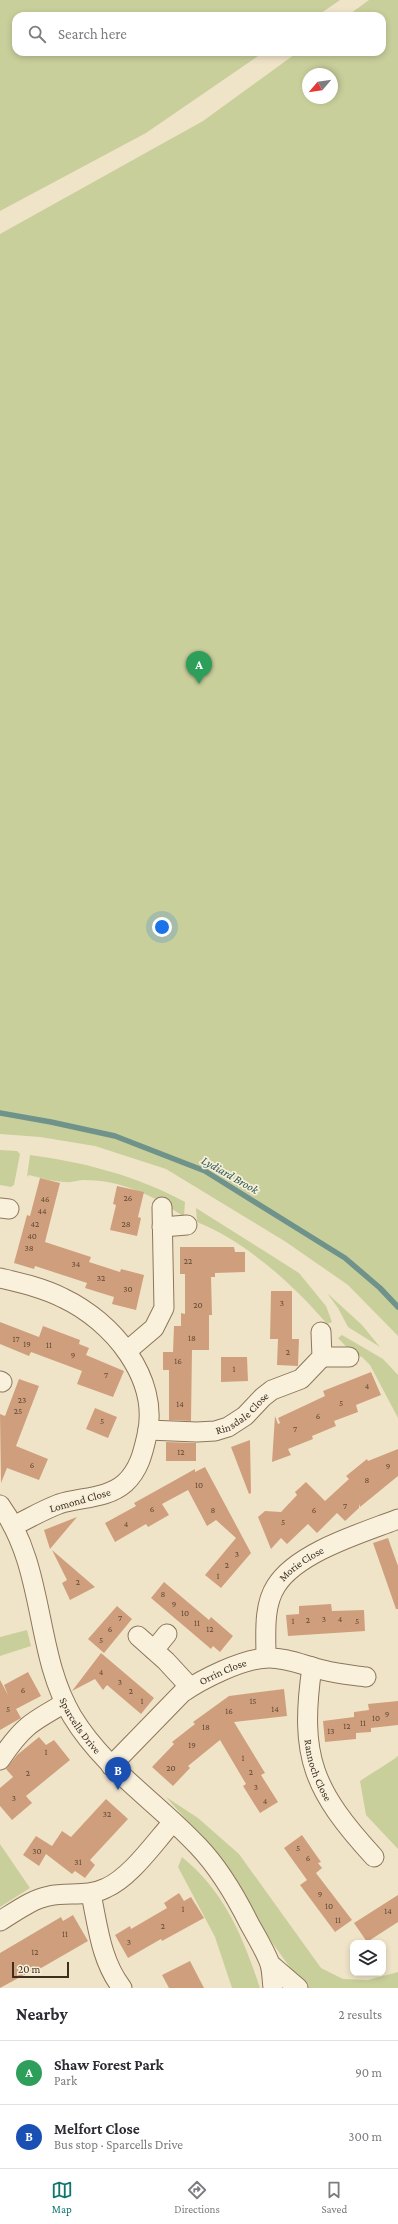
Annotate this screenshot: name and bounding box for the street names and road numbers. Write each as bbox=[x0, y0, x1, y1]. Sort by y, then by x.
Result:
street label: Rinsdale Close bbox=[214, 1389, 271, 1436]
street label: Lomond Close bbox=[48, 1486, 112, 1514]
street label: Morie Close bbox=[276, 1544, 326, 1583]
street label: Orrin Close bbox=[197, 1656, 248, 1687]
street label: Sparcells Drive bbox=[57, 1696, 104, 1756]
street label: Rannoch Close bbox=[303, 1739, 334, 1803]

